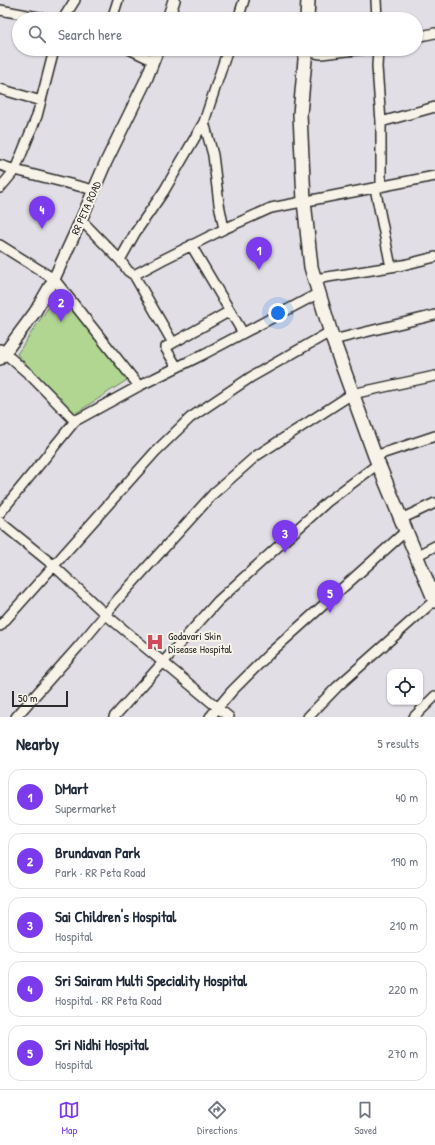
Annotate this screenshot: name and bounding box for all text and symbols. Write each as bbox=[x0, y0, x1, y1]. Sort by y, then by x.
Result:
search box bbox=[12, 12, 423, 56]
icon: search bbox=[26, 23, 48, 45]
text: Search here bbox=[58, 24, 122, 45]
street label: RR PETA ROAD bbox=[68, 178, 104, 237]
pin: 4 bbox=[29, 196, 55, 229]
pin: 1 bbox=[246, 237, 272, 270]
pin: 2 bbox=[48, 289, 74, 322]
your location bbox=[268, 303, 288, 323]
pin: 3 bbox=[272, 520, 298, 553]
pin: 5 bbox=[317, 580, 343, 613]
place label: Godavari Skin Disease Hospital bbox=[168, 629, 232, 656]
hospital icon: Godavari Skin Disease Hospital bbox=[145, 632, 165, 652]
map controls bbox=[387, 669, 423, 705]
button: locate bbox=[387, 669, 423, 705]
scale bar bbox=[12, 689, 68, 708]
text: 50 m bbox=[18, 691, 38, 705]
text: Nearby bbox=[16, 732, 59, 755]
text: 5 results bbox=[377, 734, 419, 752]
text: DMart bbox=[55, 778, 88, 799]
text: 1 bbox=[28, 788, 32, 806]
text: 40 m bbox=[395, 788, 418, 806]
text: Supermarket bbox=[55, 799, 116, 817]
text: Brundavan Park bbox=[55, 842, 140, 863]
text: 2 bbox=[27, 852, 33, 870]
text: 190 m bbox=[391, 852, 418, 870]
text: Park · RR Peta Road bbox=[55, 863, 145, 881]
text: Sai Children's Hospital bbox=[55, 906, 176, 927]
text: 3 bbox=[27, 916, 33, 934]
text: 210 m bbox=[390, 916, 418, 934]
text: Hospital bbox=[55, 927, 93, 945]
text: Sri Sairam Multi Speciality Hospital bbox=[55, 970, 247, 991]
text: 4 bbox=[28, 980, 32, 998]
text: 220 m bbox=[388, 980, 418, 998]
text: Hospital · RR Peta Road bbox=[55, 991, 162, 1009]
text: Sri Nidhi Hospital bbox=[55, 1034, 148, 1055]
text: 5 bbox=[27, 1044, 33, 1062]
text: 270 m bbox=[388, 1044, 418, 1062]
text: Hospital bbox=[55, 1055, 93, 1073]
tab: Map bbox=[58, 1099, 80, 1137]
tab: Directions bbox=[197, 1099, 238, 1137]
tab: Saved bbox=[354, 1099, 377, 1137]

